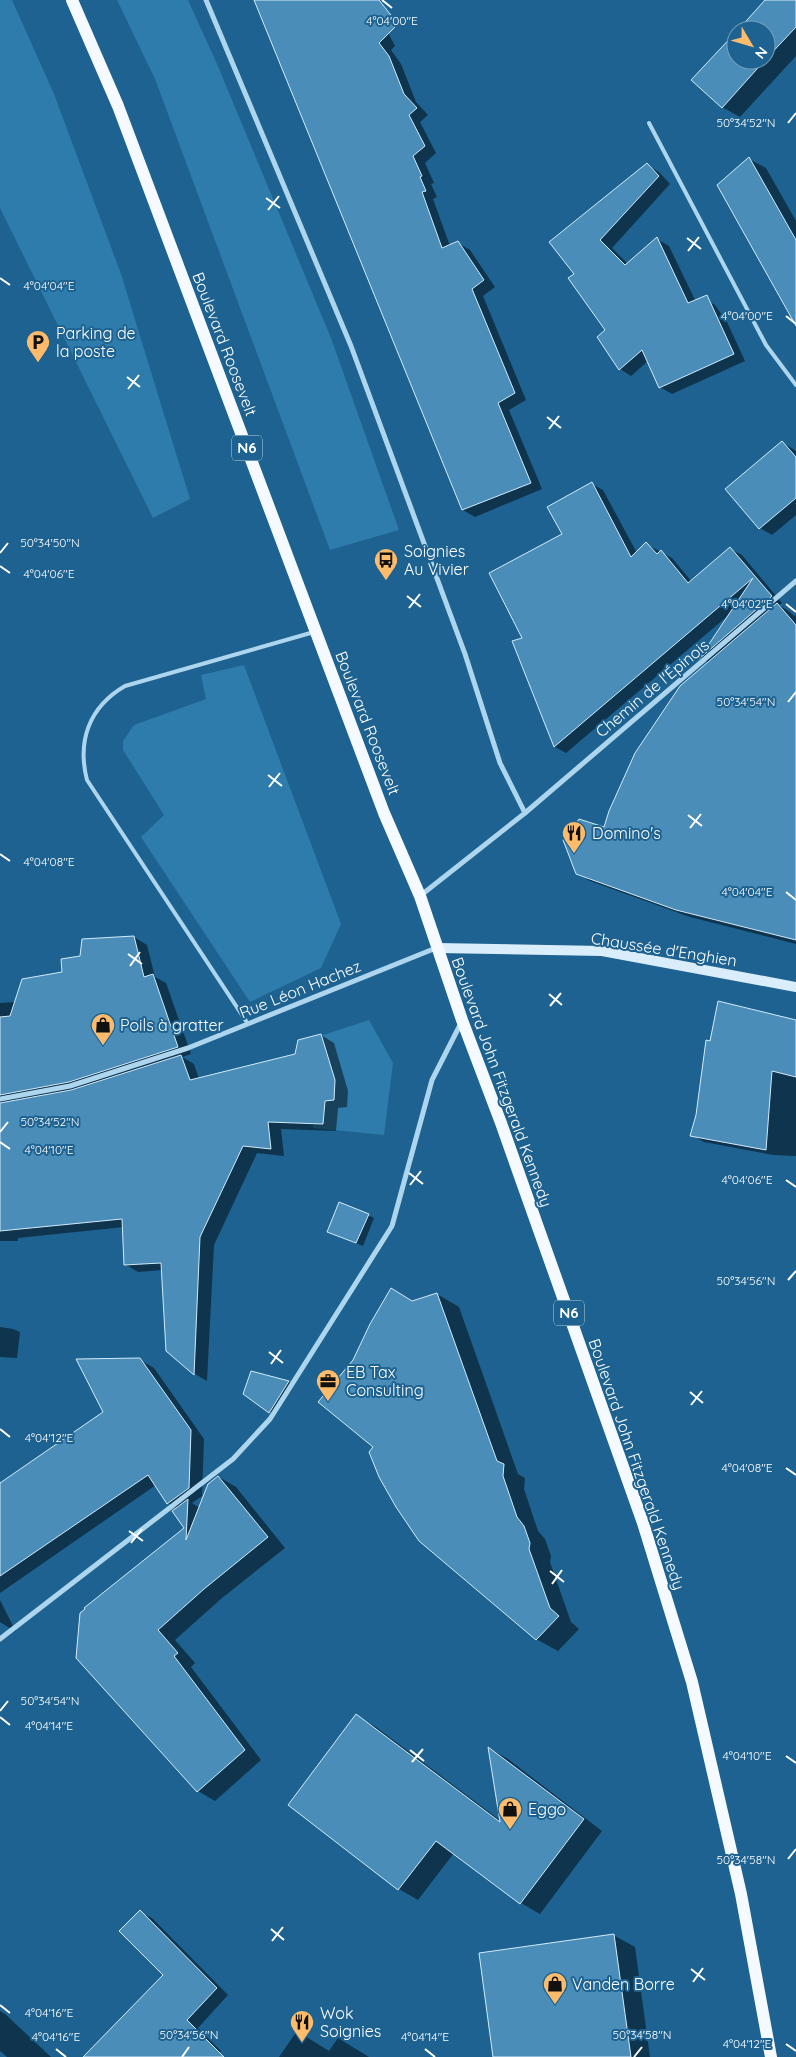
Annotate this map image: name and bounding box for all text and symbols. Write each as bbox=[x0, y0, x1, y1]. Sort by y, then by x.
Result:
text: 4°04'00"E bbox=[366, 13, 418, 28]
north arrow bbox=[726, 20, 776, 70]
text: N bbox=[751, 43, 772, 63]
text: 50°34'52"N bbox=[716, 115, 776, 130]
street label: Boulevard Roosevelt bbox=[188, 269, 262, 419]
text: 4°04'04"E bbox=[24, 278, 75, 293]
text: 4°04'00"E bbox=[721, 308, 773, 323]
place label: Parking de la poste bbox=[56, 323, 136, 361]
parking icon: Parking de la poste bbox=[25, 329, 51, 363]
road number: N6 bbox=[232, 436, 262, 460]
text: 50°34'50"N bbox=[20, 535, 80, 550]
place label: Soignies Au Vivier bbox=[404, 541, 469, 579]
bus stop icon: Soignies Au Vivier bbox=[373, 547, 399, 581]
text: 4°04'06"E bbox=[23, 566, 75, 581]
text: 4°04'02"E bbox=[721, 596, 773, 611]
street label: Chemin de l'Épinois bbox=[591, 635, 713, 741]
street label: Boulevard Roosevelt bbox=[331, 648, 405, 798]
text: 50°34'54"N bbox=[717, 694, 775, 709]
restaurant icon: Domino's bbox=[561, 820, 587, 854]
place label: Domino's bbox=[592, 823, 661, 843]
text: 4°04'08"E bbox=[23, 854, 75, 869]
text: 4°04'04"E bbox=[722, 884, 773, 899]
street label: Chaussée d'Enghien bbox=[590, 928, 738, 970]
street label: Boulevard John Fitzgerald Kennedy bbox=[447, 954, 557, 1210]
street label: Rue Léon Hachez bbox=[236, 956, 364, 1022]
shop icon: Poils à gratter bbox=[90, 1012, 116, 1046]
place label: Poils à gratter bbox=[120, 1015, 224, 1035]
text: 50°34'52"N bbox=[20, 1114, 80, 1129]
text: 4°04'10"E bbox=[24, 1142, 74, 1157]
text: 4°04'06"E bbox=[721, 1172, 773, 1187]
text: 50°34'56"N bbox=[717, 1273, 775, 1288]
road number: N6 bbox=[554, 1300, 584, 1326]
street label: Boulevard John Fitzgerald Kennedy bbox=[584, 1336, 690, 1592]
place label: EB Tax Consulting bbox=[346, 1362, 424, 1400]
office icon: EB Tax Consulting bbox=[315, 1368, 341, 1402]
text: 4°04'12"E bbox=[25, 1430, 73, 1445]
text: 4°04'08"E bbox=[721, 1460, 773, 1475]
text: 50°34'54"N bbox=[21, 1693, 79, 1708]
text: 4°04'14"E bbox=[25, 1718, 73, 1733]
text: 4°04'10"E bbox=[722, 1748, 772, 1763]
shop icon: Eggo bbox=[497, 1796, 523, 1830]
place label: Eggo bbox=[528, 1799, 566, 1819]
text: 50°34'58"N bbox=[717, 1852, 775, 1867]
shop icon: Vanden Borre bbox=[542, 1971, 568, 2005]
place label: Vanden Borre bbox=[572, 1974, 675, 1994]
place label: Wok Soignies bbox=[320, 2003, 381, 2041]
text: 4°04'16"E bbox=[25, 2005, 73, 2020]
restaurant icon: Wok Soignies bbox=[289, 2009, 315, 2043]
text: 50°34'56"N bbox=[160, 2027, 218, 2042]
text: 50°34'58"N bbox=[613, 2027, 671, 2042]
text: 4°04'16"E bbox=[32, 2029, 80, 2044]
text: 4°04'14"E bbox=[401, 2029, 449, 2044]
text: 4°04'12"E bbox=[723, 2036, 771, 2051]

